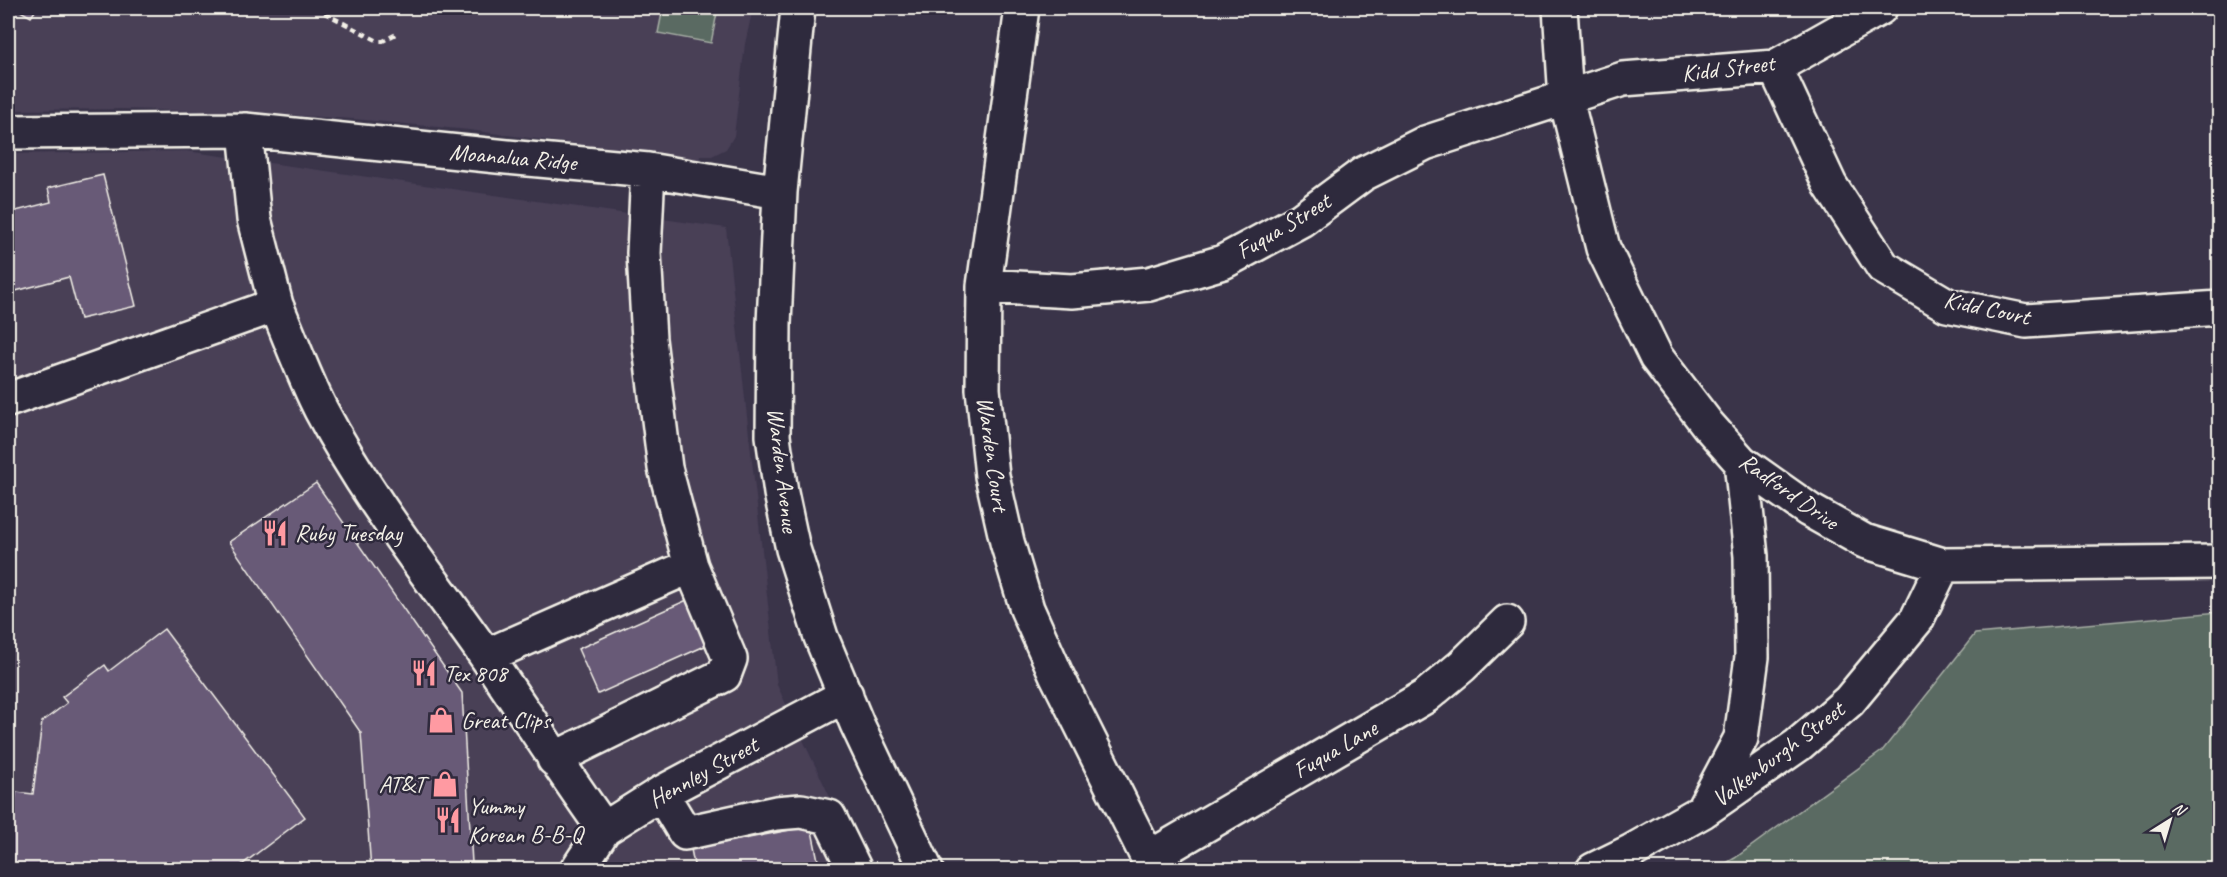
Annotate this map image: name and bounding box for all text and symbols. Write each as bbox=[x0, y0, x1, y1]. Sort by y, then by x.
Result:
street label: Kidd Street bbox=[1680, 47, 1778, 89]
street label: Moanalua Ridge bbox=[448, 137, 580, 178]
street label: Fuqua Street bbox=[1230, 185, 1337, 266]
street label: Kidd Court bbox=[1941, 284, 2035, 332]
street label: Warden Court bbox=[970, 395, 1016, 515]
street label: Warden Avenue bbox=[760, 406, 806, 536]
street label: Radford Drive bbox=[1733, 446, 1846, 537]
restaurant icon: Ruby Tuesday bbox=[260, 518, 290, 548]
place label: Ruby Tuesday bbox=[295, 518, 404, 548]
restaurant icon: Tex 808 bbox=[409, 658, 439, 688]
place label: Tex 808 bbox=[444, 658, 509, 688]
street label: Valkenburgh Street bbox=[1706, 693, 1852, 813]
shop icon: Great Clips bbox=[426, 705, 456, 735]
place label: Great Clips bbox=[461, 705, 552, 735]
street label: Fuqua Lane bbox=[1287, 712, 1384, 785]
street label: Hennley Street bbox=[643, 729, 765, 814]
place label: AT&T bbox=[379, 769, 430, 799]
shop icon: AT&T bbox=[430, 769, 460, 799]
north arrow bbox=[2140, 790, 2200, 850]
place label: Yummy Korean B-B-Q bbox=[468, 791, 586, 849]
text: N bbox=[2168, 798, 2191, 822]
restaurant icon: Yummy Korean B-B-Q bbox=[433, 805, 463, 835]

